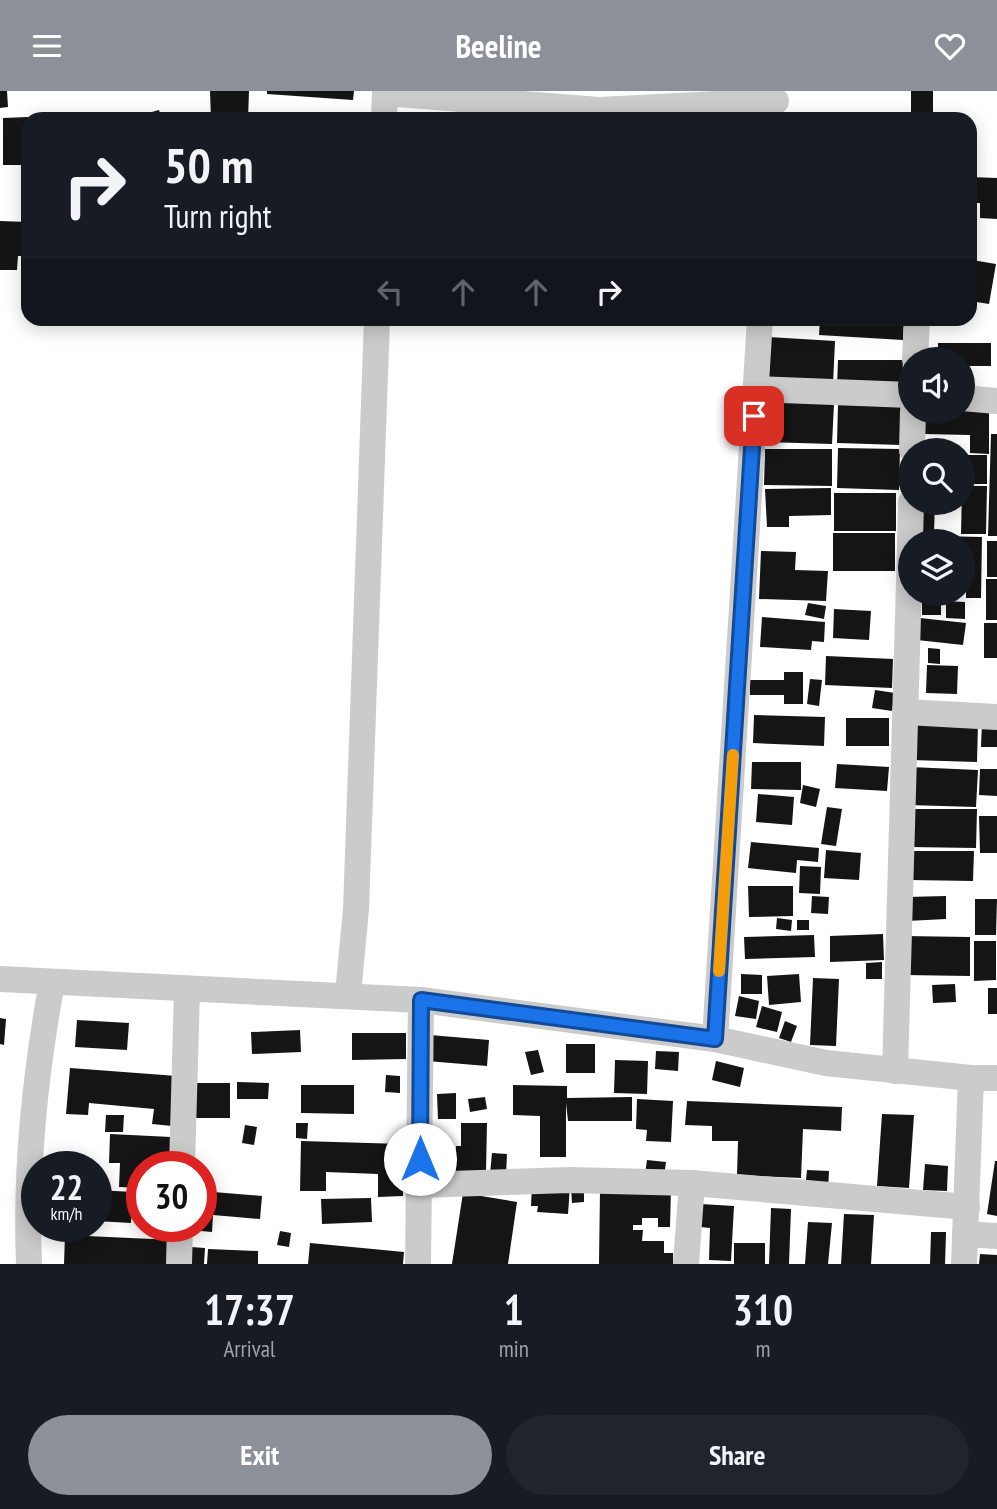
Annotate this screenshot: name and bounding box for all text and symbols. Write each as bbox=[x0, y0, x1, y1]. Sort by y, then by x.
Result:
text: Beeline bbox=[455, 25, 542, 67]
icon: menu bbox=[28, 27, 66, 65]
icon: heart bbox=[931, 27, 969, 65]
text: 50 m bbox=[164, 133, 253, 197]
icon: right bbox=[49, 140, 140, 231]
text: Turn right bbox=[164, 195, 272, 237]
icon: left bbox=[371, 273, 409, 311]
icon: ahead bbox=[444, 273, 482, 311]
icon: ahead bbox=[517, 273, 555, 311]
icon: right bbox=[590, 273, 628, 311]
map controls bbox=[898, 347, 975, 606]
button: sound bbox=[898, 347, 975, 424]
pin bbox=[724, 386, 784, 446]
icon: arrive bbox=[735, 397, 773, 435]
button: search bbox=[898, 438, 975, 515]
button: layers bbox=[898, 529, 975, 606]
position arrow bbox=[383, 1122, 457, 1196]
speed limit sign: 30 bbox=[126, 1151, 217, 1242]
text: 22 bbox=[50, 1164, 83, 1210]
text: km/h bbox=[51, 1202, 82, 1225]
text: 17:37 bbox=[204, 1282, 295, 1337]
text: 1 bbox=[504, 1282, 524, 1337]
text: 310 bbox=[733, 1282, 793, 1337]
text: Arrival bbox=[223, 1334, 275, 1363]
text: min bbox=[499, 1334, 529, 1363]
text: m bbox=[755, 1334, 770, 1363]
button: Exit bbox=[28, 1415, 492, 1495]
button: Share bbox=[506, 1415, 969, 1495]

